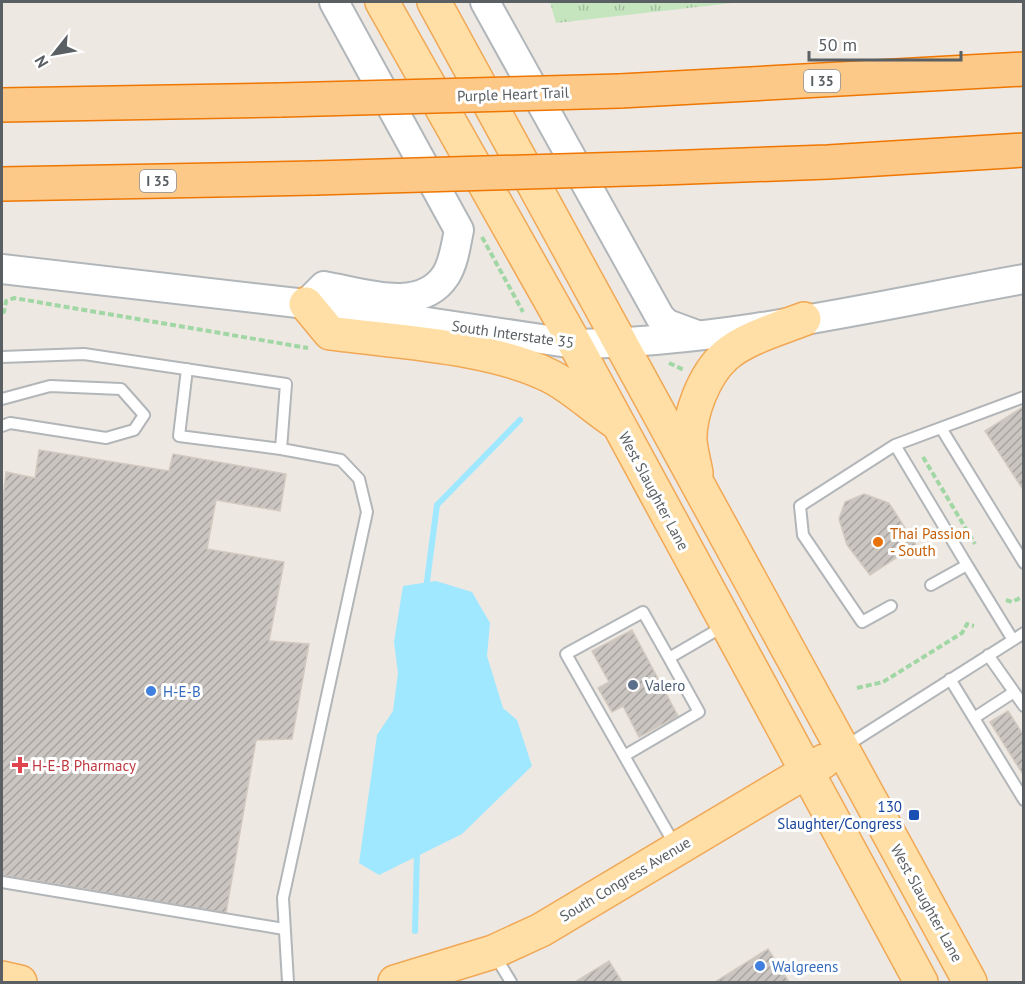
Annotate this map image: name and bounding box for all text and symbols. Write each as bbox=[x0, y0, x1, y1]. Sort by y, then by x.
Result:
north arrow bbox=[24, 24, 84, 84]
scale bar bbox=[809, 24, 960, 62]
text: 50 m bbox=[818, 33, 857, 56]
text: N bbox=[30, 52, 52, 71]
road number: I 35 bbox=[804, 70, 840, 92]
street label: Purple Heart Trail bbox=[457, 83, 570, 105]
road number: I 35 bbox=[140, 170, 176, 192]
street label: South Interstate 35 bbox=[451, 316, 575, 352]
street label: West Slaughter Lane bbox=[615, 429, 693, 553]
place label: Thai Passion - South bbox=[890, 524, 970, 560]
marker: Thai Passion - South bbox=[871, 535, 885, 549]
place label: Valero bbox=[644, 676, 685, 695]
marker: Valero bbox=[626, 678, 640, 692]
place label: H-E-B bbox=[163, 682, 201, 701]
marker: H-E-B bbox=[144, 684, 158, 698]
place label: H-E-B Pharmacy bbox=[32, 756, 136, 775]
marker: H-E-B Pharmacy bbox=[13, 758, 27, 772]
place label: 130 Slaughter/Congress bbox=[777, 797, 902, 833]
marker: 130 Slaughter/Congress bbox=[907, 808, 921, 822]
street label: South Congress Avenue bbox=[556, 832, 694, 926]
street label: West Slaughter Lane bbox=[887, 841, 967, 965]
place label: Walgreens bbox=[772, 957, 838, 976]
marker: Walgreens bbox=[753, 959, 767, 973]

